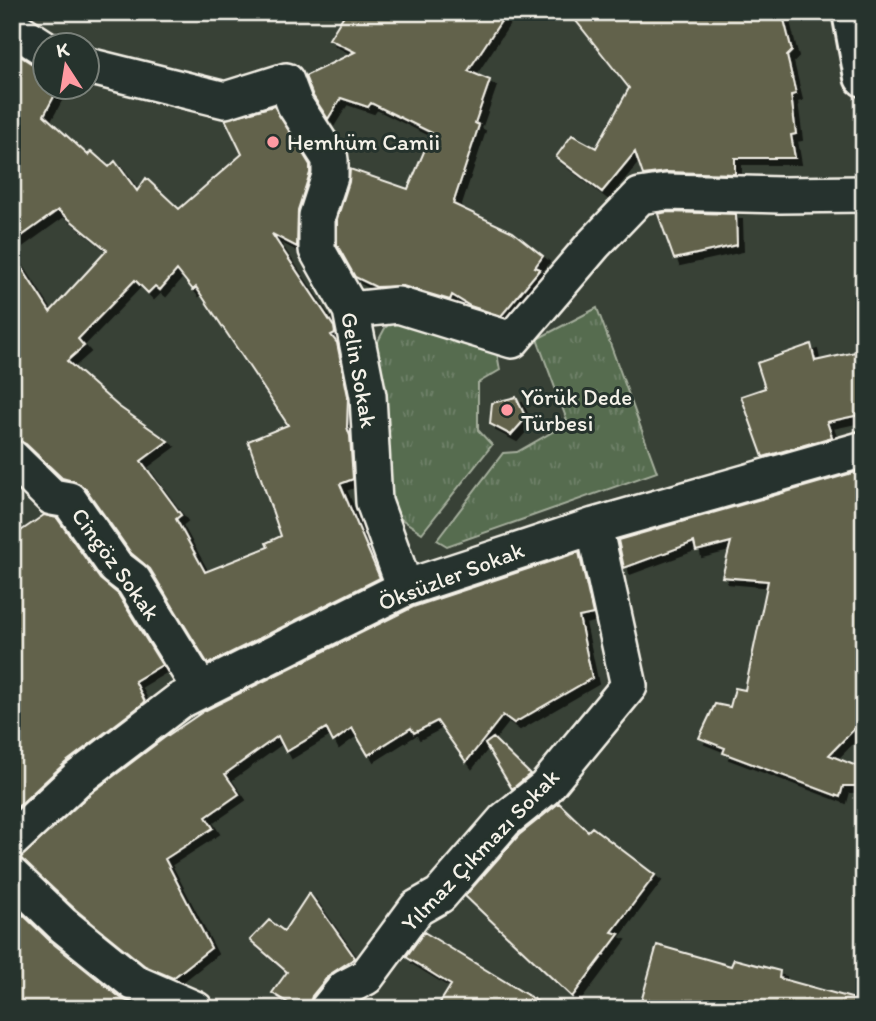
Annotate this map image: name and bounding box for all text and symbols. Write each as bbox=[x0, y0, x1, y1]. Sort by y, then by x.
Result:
north arrow bbox=[32, 32, 102, 102]
text: K bbox=[54, 37, 72, 62]
place label: Hemhüm Camii bbox=[287, 128, 440, 156]
marker: Hemhüm Camii bbox=[265, 134, 281, 150]
street label: Gelin Sokak bbox=[335, 310, 383, 430]
place label: Yörük Dede Türbesi bbox=[521, 383, 632, 437]
marker: Yörük Dede Türbesi bbox=[499, 402, 515, 418]
street label: Cingöz Sokak bbox=[66, 502, 166, 626]
street label: Öksüzler Sokak bbox=[374, 535, 528, 617]
street label: Yılmaz Çıkmazı Sokak bbox=[395, 763, 565, 937]

